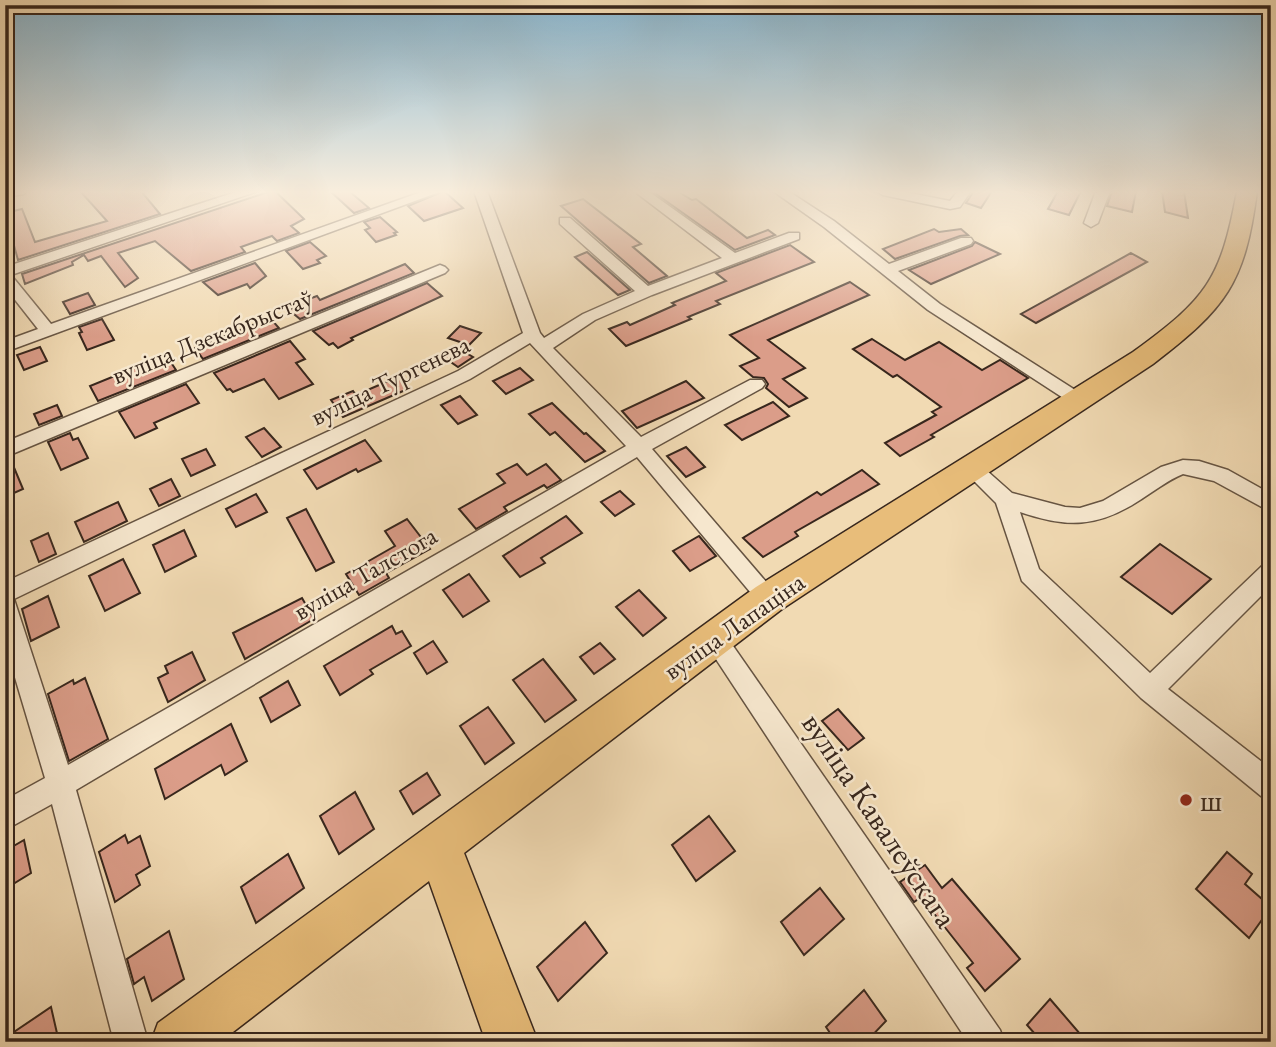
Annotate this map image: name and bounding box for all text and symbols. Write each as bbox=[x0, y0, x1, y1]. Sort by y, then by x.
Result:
street label: вуліца Дзекабрыстаў bbox=[106, 280, 318, 392]
street label: вуліца Тургенева bbox=[305, 326, 476, 433]
street label: вуліца Талстога bbox=[287, 518, 444, 628]
street label: вуліца Лапаціна bbox=[657, 564, 812, 687]
street label: вуліца Кавалеўскага bbox=[792, 704, 968, 936]
place label: ш bbox=[1200, 779, 1222, 821]
marker: ш bbox=[1178, 792, 1194, 808]

